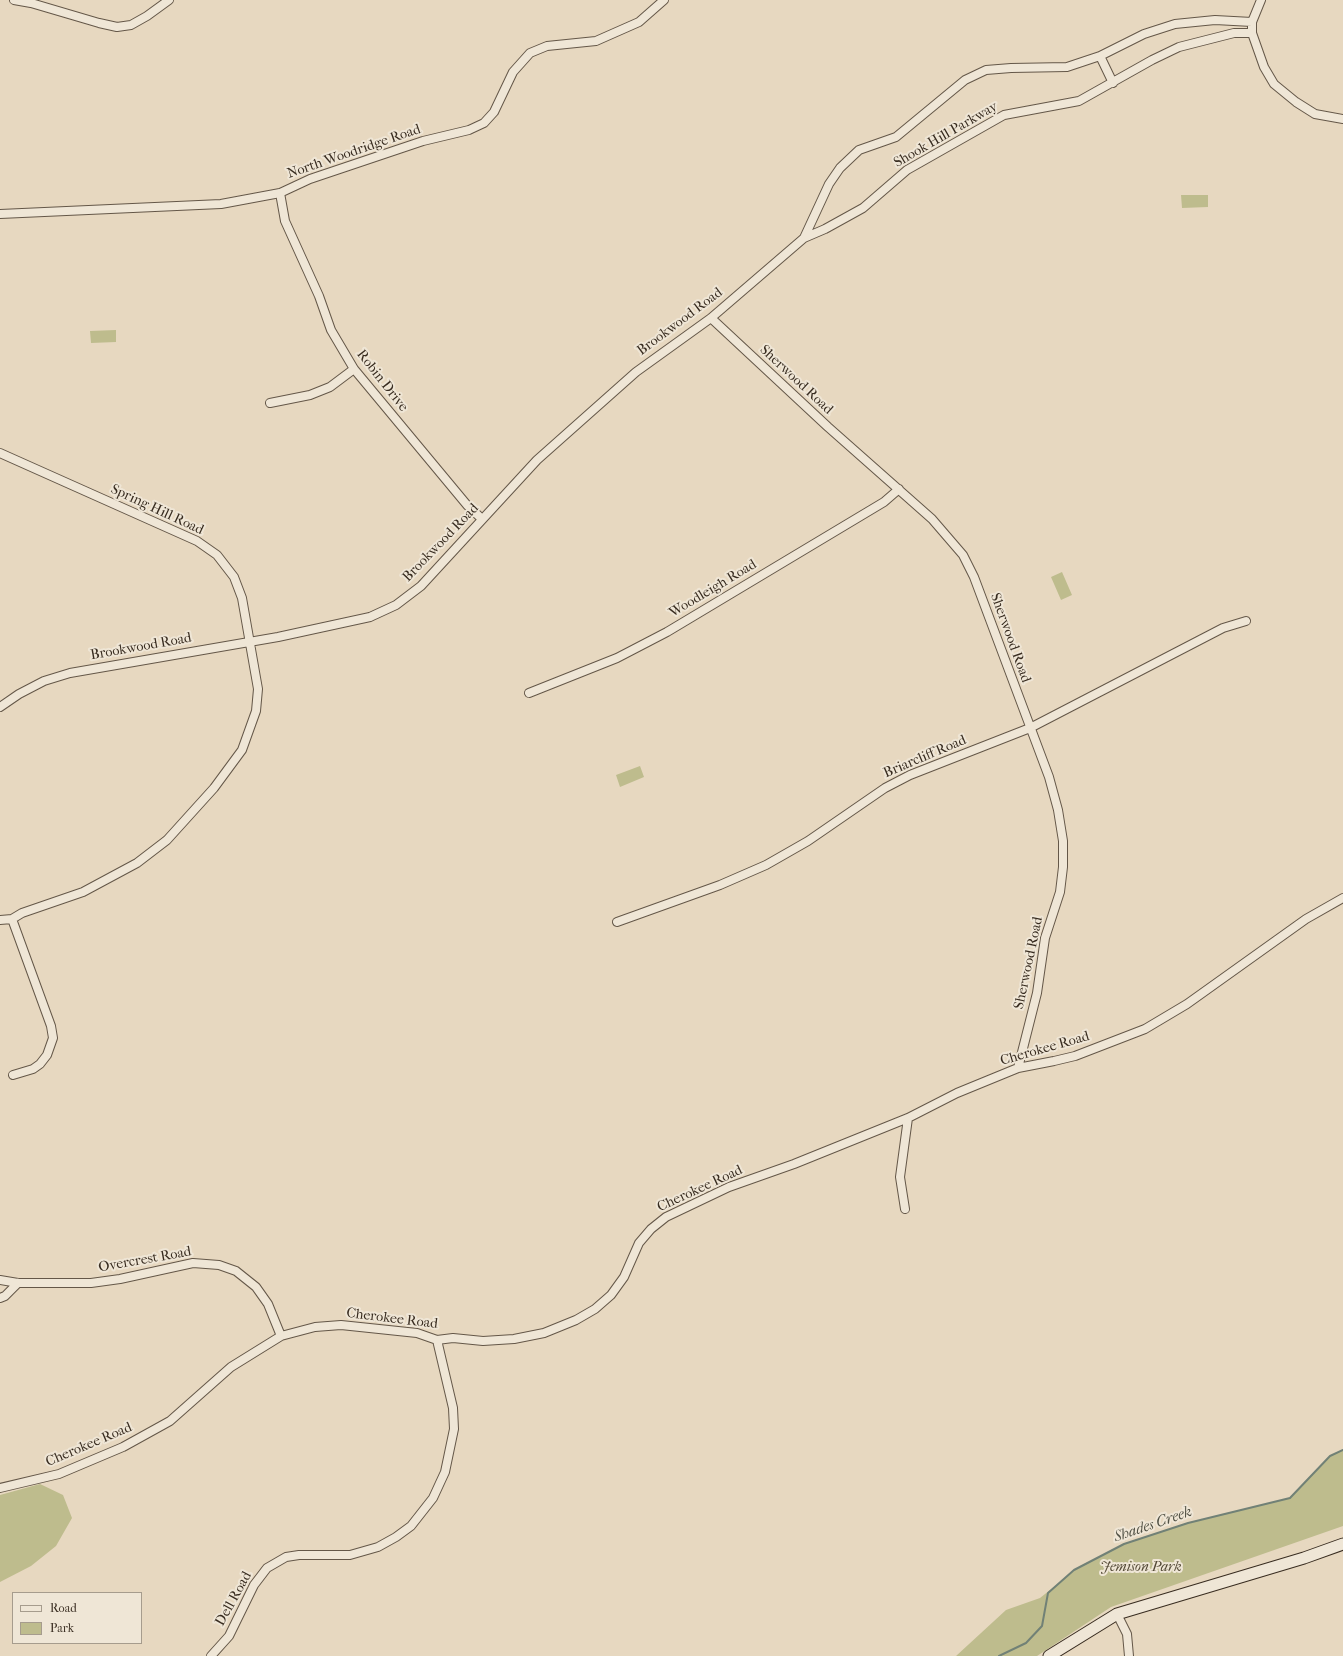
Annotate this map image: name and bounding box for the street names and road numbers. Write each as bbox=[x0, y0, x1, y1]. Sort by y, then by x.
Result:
street label: Shook Hill Parkway bbox=[891, 98, 1001, 172]
street label: North Woodridge Road bbox=[285, 121, 423, 183]
street label: Brookwood Road bbox=[634, 284, 726, 360]
street label: Sherwood Road bbox=[756, 342, 836, 418]
street label: Robin Drive bbox=[353, 347, 411, 415]
street label: Spring Hill Road bbox=[108, 481, 206, 539]
street label: Brookwood Road bbox=[399, 500, 483, 586]
street label: Woodleigh Road bbox=[666, 556, 760, 622]
street label: Sherwood Road bbox=[986, 591, 1034, 685]
street label: Brookwood Road bbox=[89, 630, 193, 664]
street label: Briarcliff Road bbox=[881, 732, 969, 782]
street label: Sherwood Road bbox=[1011, 915, 1047, 1011]
street label: Cherokee Road bbox=[998, 1028, 1092, 1070]
street label: Cherokee Road bbox=[655, 1162, 745, 1216]
street label: Overcrest Road bbox=[97, 1244, 193, 1276]
street label: Cherokee Road bbox=[345, 1305, 439, 1333]
street label: Cherokee Road bbox=[43, 1419, 135, 1471]
street label: Dell Road bbox=[212, 1569, 256, 1629]

